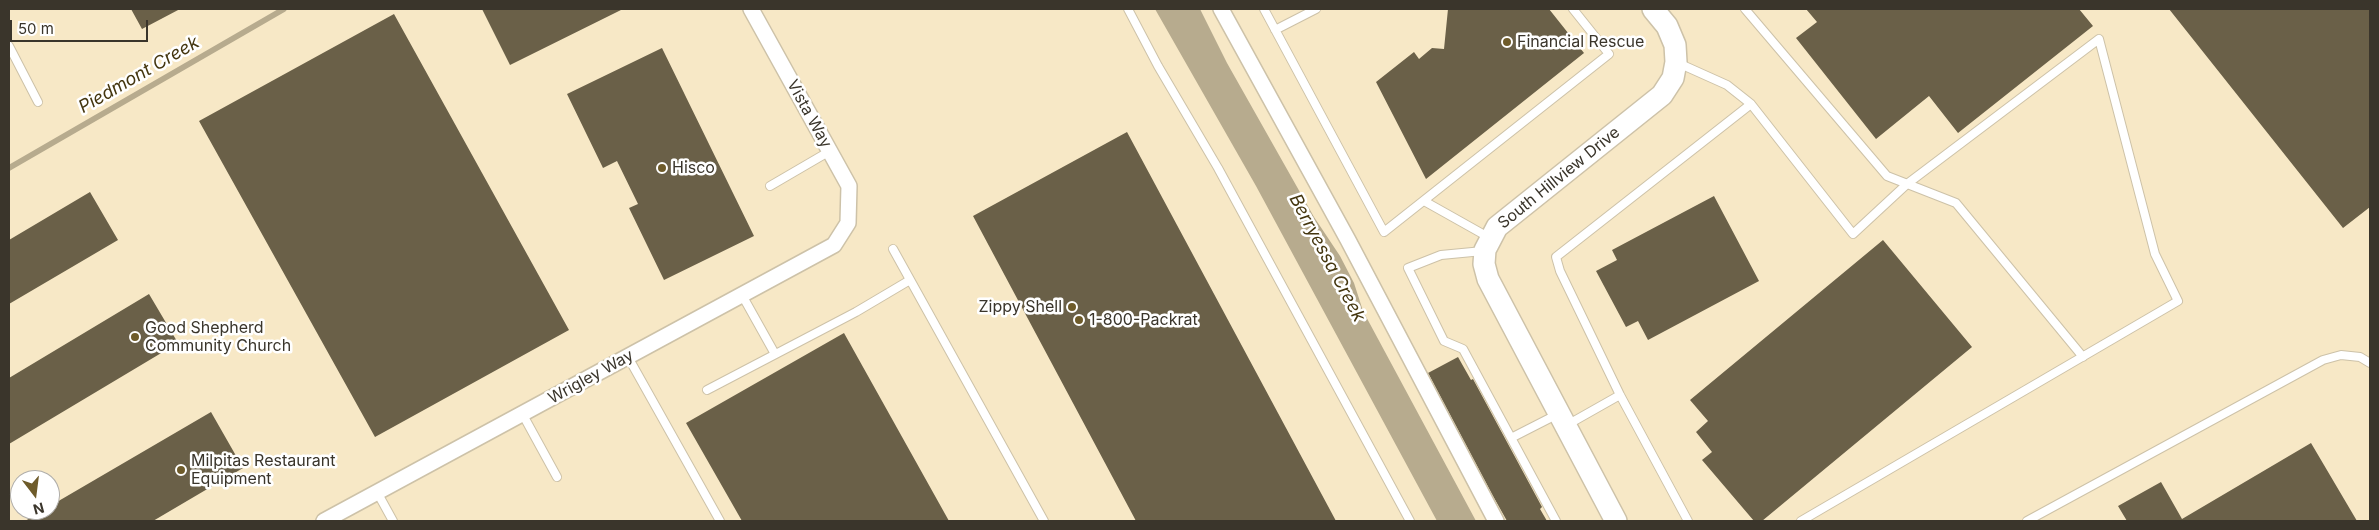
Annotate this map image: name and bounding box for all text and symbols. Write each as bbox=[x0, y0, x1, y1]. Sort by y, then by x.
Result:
scale bar bbox=[12, 10, 150, 42]
text: 50 m bbox=[18, 19, 54, 38]
water label: Piedmont Creek bbox=[75, 32, 203, 118]
place label: Financial Rescue bbox=[1517, 32, 1644, 52]
marker: Financial Rescue bbox=[1501, 36, 1513, 48]
street label: Vista Way bbox=[782, 77, 836, 151]
street label: South Hillview Drive bbox=[1494, 123, 1624, 233]
place label: Hisco bbox=[672, 158, 715, 178]
marker: Hisco bbox=[656, 162, 668, 174]
water label: Berryessa Creek bbox=[1284, 190, 1370, 326]
place label: Zippy Shell bbox=[978, 297, 1062, 317]
marker: Zippy Shell bbox=[1066, 301, 1078, 313]
place label: 1-800-Packrat bbox=[1089, 310, 1198, 330]
marker: 1-800-Packrat bbox=[1073, 314, 1085, 326]
place label: Good Shepherd Community Church bbox=[145, 318, 291, 356]
marker: Good Shepherd Community Church bbox=[129, 331, 141, 343]
street label: Wrigley Way bbox=[545, 346, 637, 408]
place label: Milpitas Restaurant Equipment bbox=[191, 451, 335, 489]
marker: Milpitas Restaurant Equipment bbox=[175, 464, 187, 476]
north arrow bbox=[10, 470, 60, 520]
text: N bbox=[31, 499, 46, 519]

